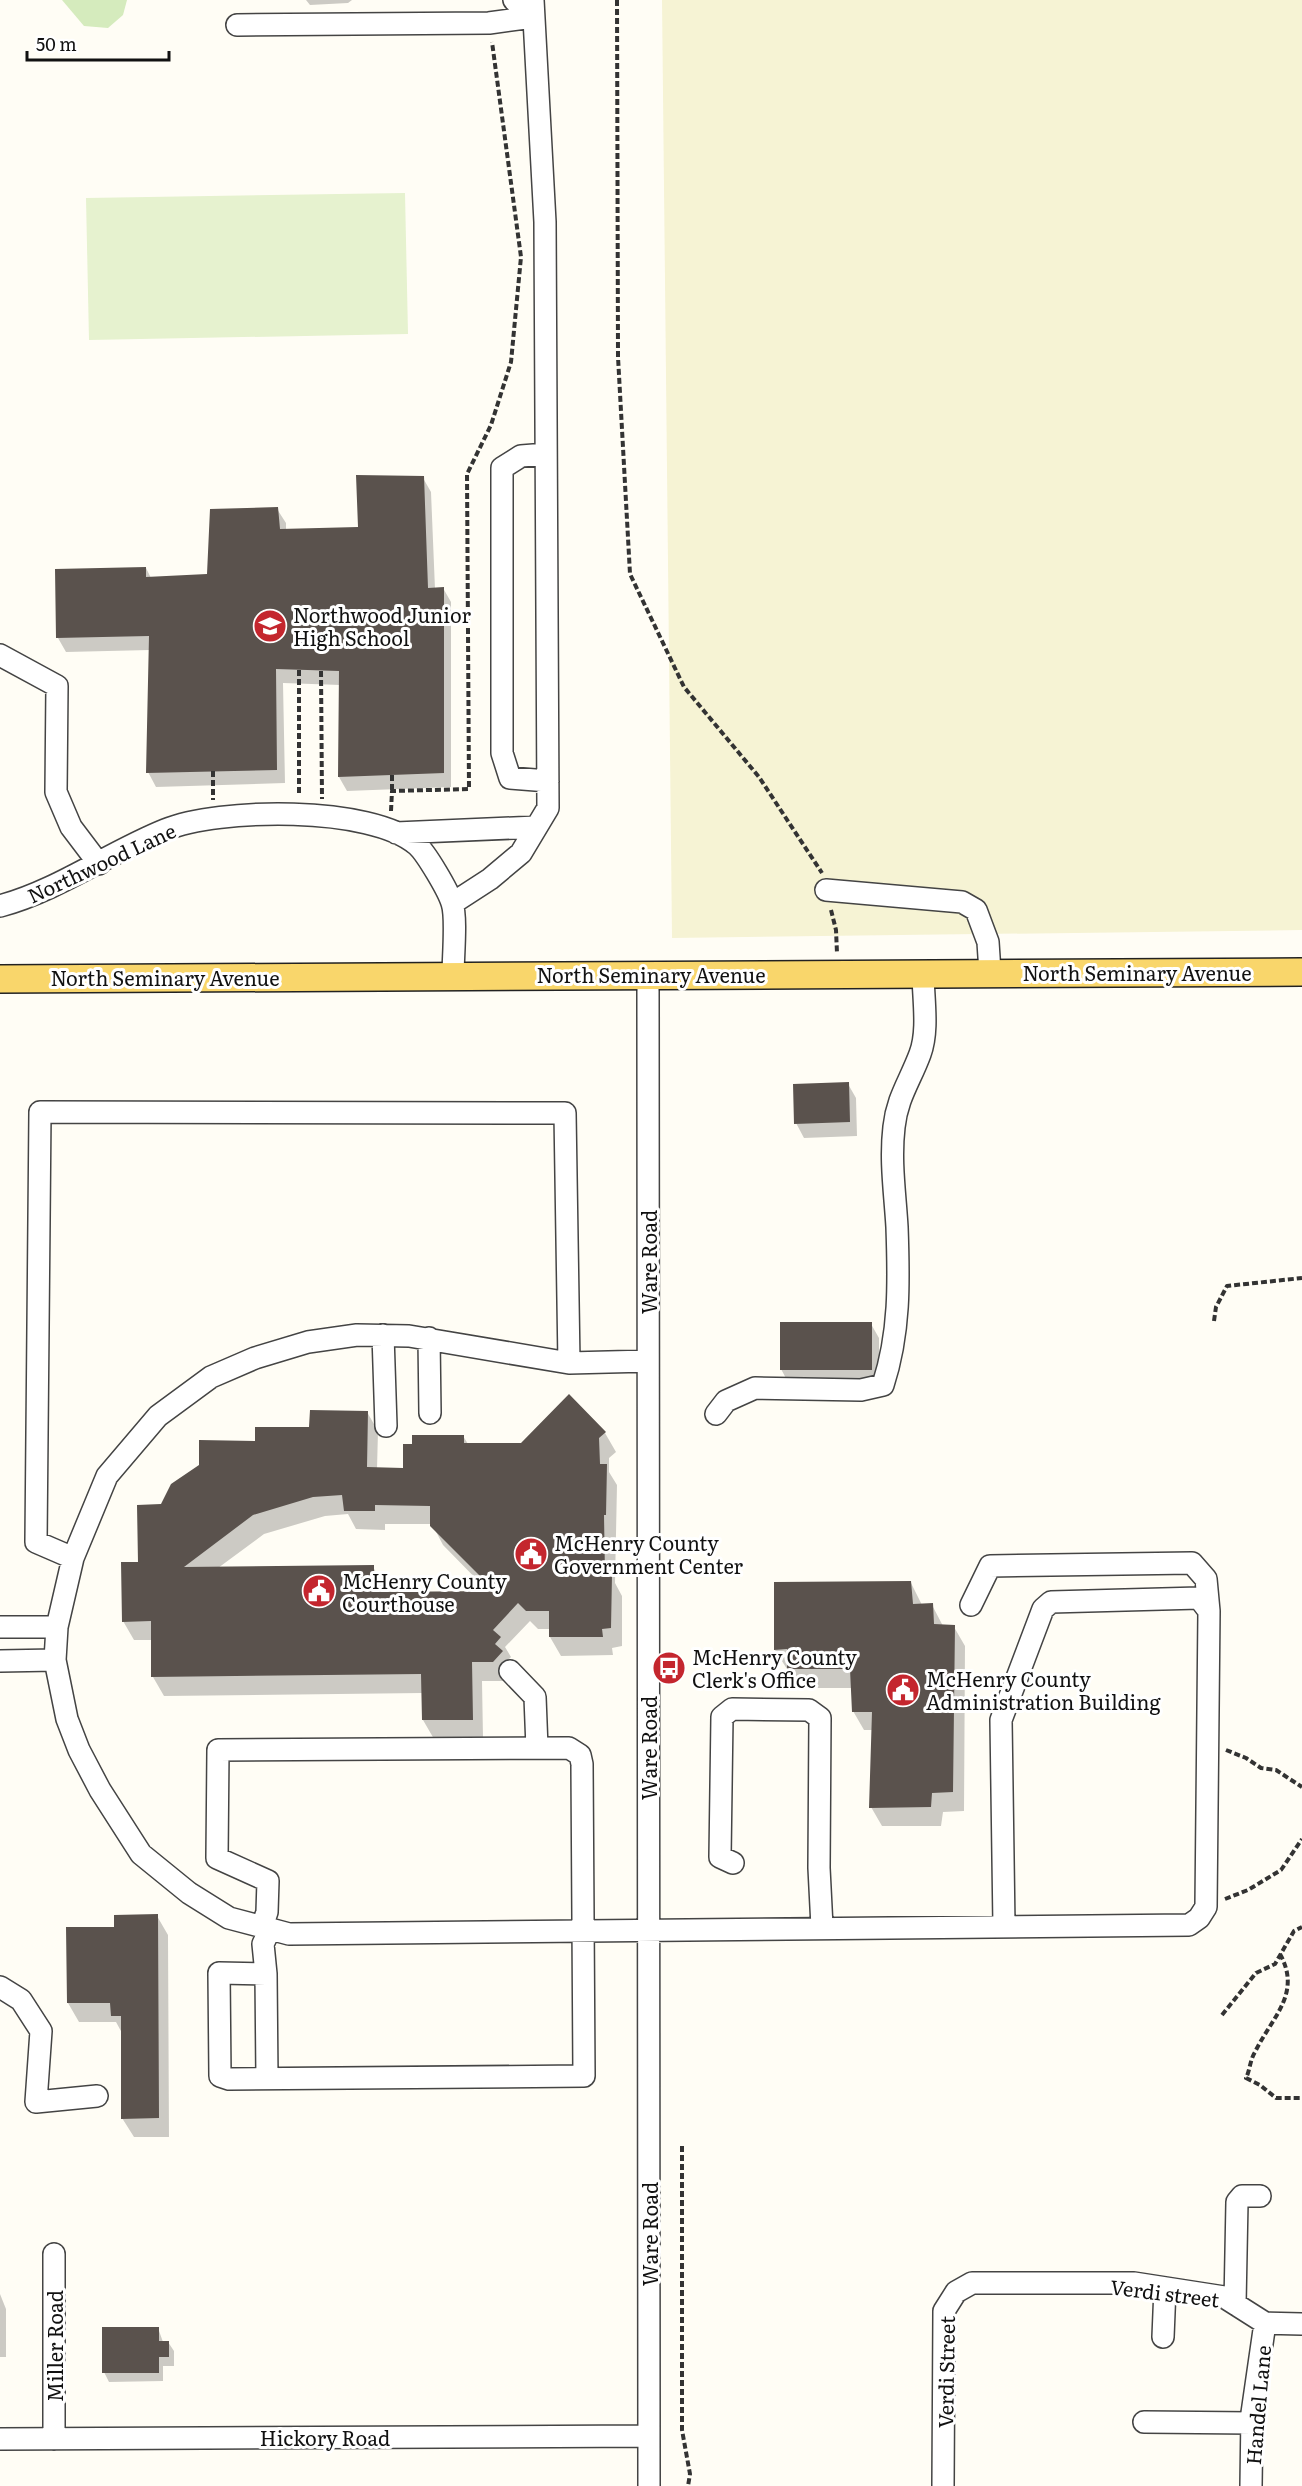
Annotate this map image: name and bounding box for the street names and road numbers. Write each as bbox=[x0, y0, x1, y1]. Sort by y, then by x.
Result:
street label: Northwood Lane bbox=[22, 814, 180, 910]
street label: North Seminary Avenue bbox=[1022, 957, 1252, 987]
street label: North Seminary Avenue bbox=[536, 959, 766, 989]
street label: North Seminary Avenue bbox=[50, 962, 280, 992]
street label: Ware Road bbox=[633, 1210, 663, 1314]
street label: Ware Road bbox=[633, 1696, 663, 1800]
street label: Ware Road bbox=[634, 2182, 664, 2286]
street label: Verdi street bbox=[1109, 2270, 1221, 2314]
street label: Miller Road bbox=[39, 2290, 69, 2402]
street label: Verdi Street bbox=[929, 2316, 961, 2428]
street label: Handel Lane bbox=[1237, 2344, 1277, 2466]
street label: Hickory Road bbox=[260, 2422, 390, 2452]

